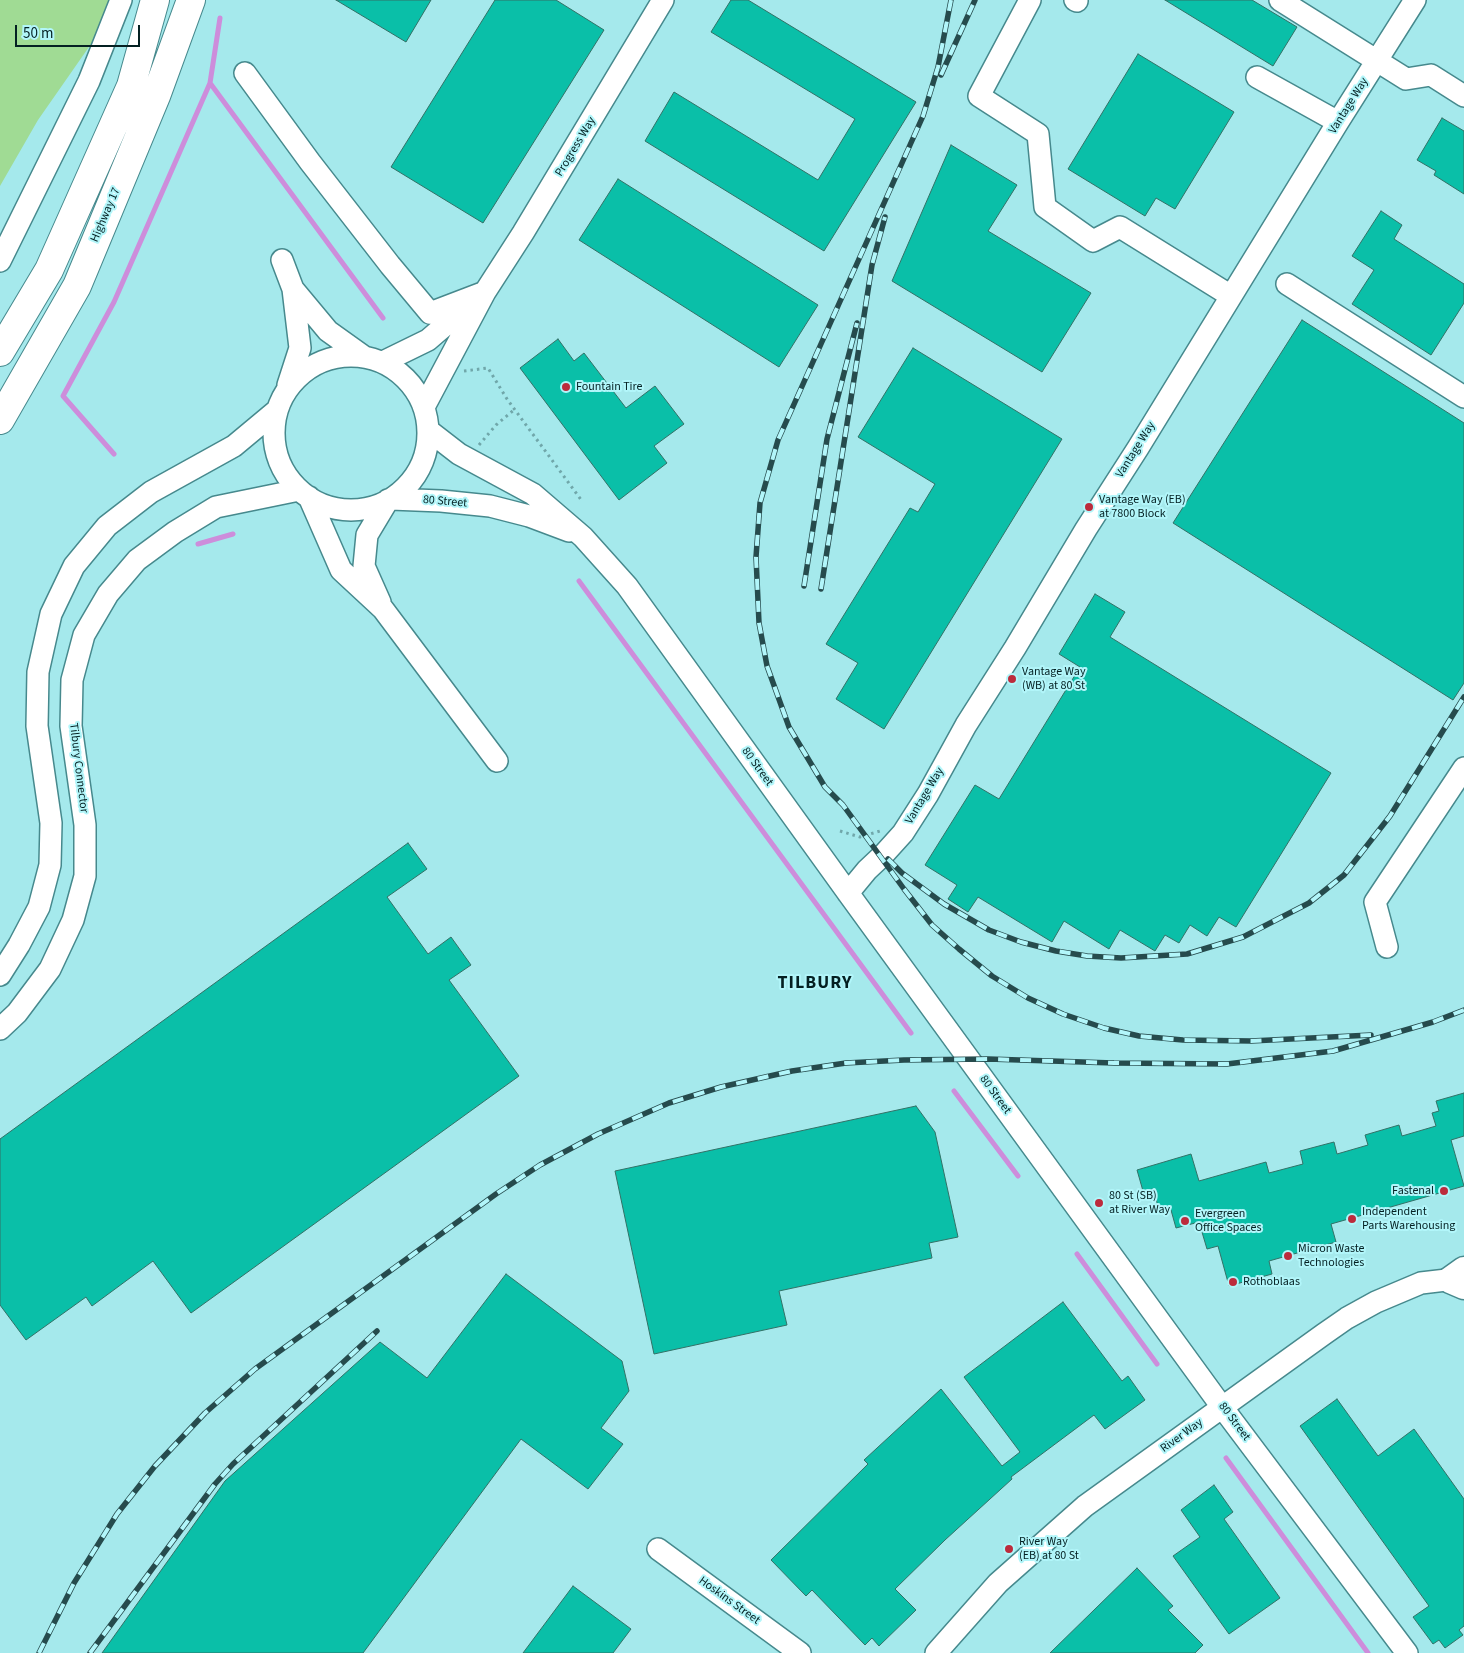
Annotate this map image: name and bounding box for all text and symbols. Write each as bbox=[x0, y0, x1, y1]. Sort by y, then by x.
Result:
scale bar bbox=[18, 15, 142, 47]
text: 50 m bbox=[23, 23, 53, 44]
street label: Vantage Way bbox=[1326, 75, 1372, 137]
street label: Progress Way bbox=[553, 115, 599, 179]
street label: Highway 17 bbox=[88, 186, 124, 244]
place label: Fountain Tire bbox=[576, 380, 643, 394]
marker: Fountain Tire bbox=[560, 381, 572, 393]
street label: Vantage Way bbox=[1113, 419, 1159, 481]
street label: 80 Street bbox=[422, 493, 468, 511]
place label: Vantage Way (EB) at 7800 Block bbox=[1099, 493, 1186, 521]
marker: Vantage Way (EB) at 7800 Block bbox=[1083, 501, 1095, 513]
place label: Vantage Way (WB) at 80 St bbox=[1022, 665, 1085, 693]
marker: Vantage Way (WB) at 80 St bbox=[1006, 673, 1018, 685]
street label: Tilbury Connector bbox=[65, 722, 91, 814]
street label: 80 Street bbox=[738, 745, 776, 789]
street label: Vantage Way bbox=[902, 765, 948, 827]
district label: TILBURY bbox=[777, 973, 853, 995]
street label: 80 Street bbox=[976, 1073, 1014, 1117]
place label: Fastenal bbox=[1392, 1184, 1434, 1198]
marker: Fastenal bbox=[1438, 1185, 1450, 1197]
place label: 80 St (SB) at River Way bbox=[1109, 1189, 1170, 1217]
marker: 80 St (SB) at River Way bbox=[1093, 1197, 1105, 1209]
place label: Independent Parts Warehousing bbox=[1362, 1205, 1455, 1233]
place label: Evergreen Office Spaces bbox=[1195, 1207, 1262, 1235]
marker: Independent Parts Warehousing bbox=[1346, 1213, 1358, 1225]
marker: Evergreen Office Spaces bbox=[1179, 1215, 1191, 1227]
place label: Micron Waste Technologies bbox=[1298, 1242, 1365, 1270]
marker: Micron Waste Technologies bbox=[1282, 1250, 1294, 1262]
place label: Rothoblaas bbox=[1243, 1275, 1300, 1289]
marker: Rothoblaas bbox=[1227, 1276, 1239, 1288]
street label: 80 Street bbox=[1215, 1400, 1253, 1444]
street label: River Way bbox=[1158, 1416, 1206, 1456]
place label: River Way (EB) at 80 St bbox=[1019, 1535, 1079, 1563]
marker: River Way (EB) at 80 St bbox=[1003, 1543, 1015, 1555]
street label: Hoskins Street bbox=[696, 1574, 762, 1628]

